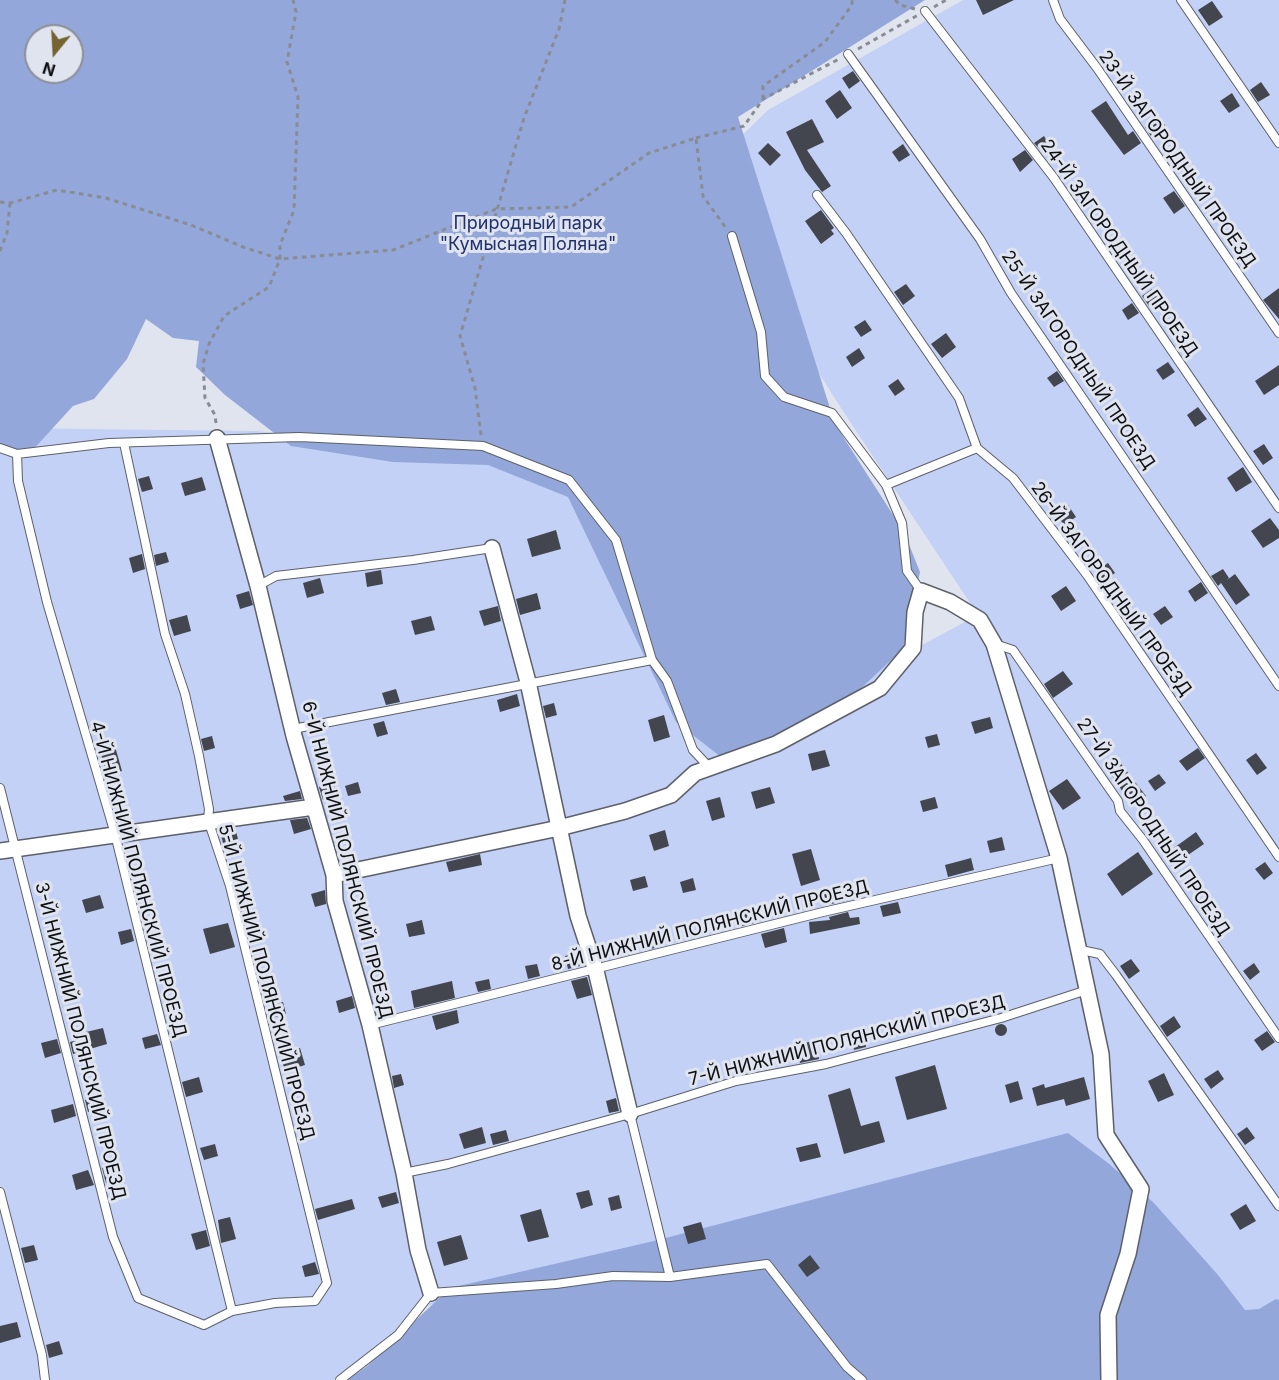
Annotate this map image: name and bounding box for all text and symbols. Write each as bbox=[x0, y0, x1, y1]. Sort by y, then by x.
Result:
north arrow bbox=[24, 24, 84, 84]
street label: 23-Й ЗАГОРОДНЫЙ ПРОЕЗД bbox=[1094, 47, 1260, 271]
text: N bbox=[40, 58, 58, 81]
street label: 24-Й ЗАГОРОДНЫЙ ПРОЕЗД bbox=[1036, 135, 1202, 361]
park label: Природный парк "Кумысная Поляна" bbox=[440, 213, 616, 256]
street label: 25-Й ЗАГОРОДНЫЙ ПРОЕЗД bbox=[997, 247, 1159, 473]
street label: 26-Й ЗАГОРОДНЫЙ ПРОЕЗД bbox=[1026, 478, 1196, 700]
street label: 6-Й НИЖНИЙ ПОЛЯНСКИЙ ПРОЕЗД bbox=[297, 699, 397, 1021]
street label: 27-Й ЗАГОРОДНЫЙ ПРОЕЗД bbox=[1072, 714, 1234, 940]
street label: 4-Й НИЖНИЙ ПОЛЯНСКИЙ ПРОЕЗД bbox=[85, 718, 191, 1040]
street label: 5-Й НИЖНИЙ ПОЛЯНСКИЙ ПРОЕЗД bbox=[213, 822, 319, 1142]
street label: 8-Й НИЖНИЙ ПОЛЯНСКИЙ ПРОЕЗД bbox=[549, 876, 871, 976]
street label: 3-Й НИЖНИЙ ПОЛЯНСКИЙ ПРОЕЗД bbox=[30, 880, 130, 1202]
street label: 7-Й НИЖНИЙ ПОЛЯНСКИЙ ПРОЕЗД bbox=[687, 991, 1007, 1091]

